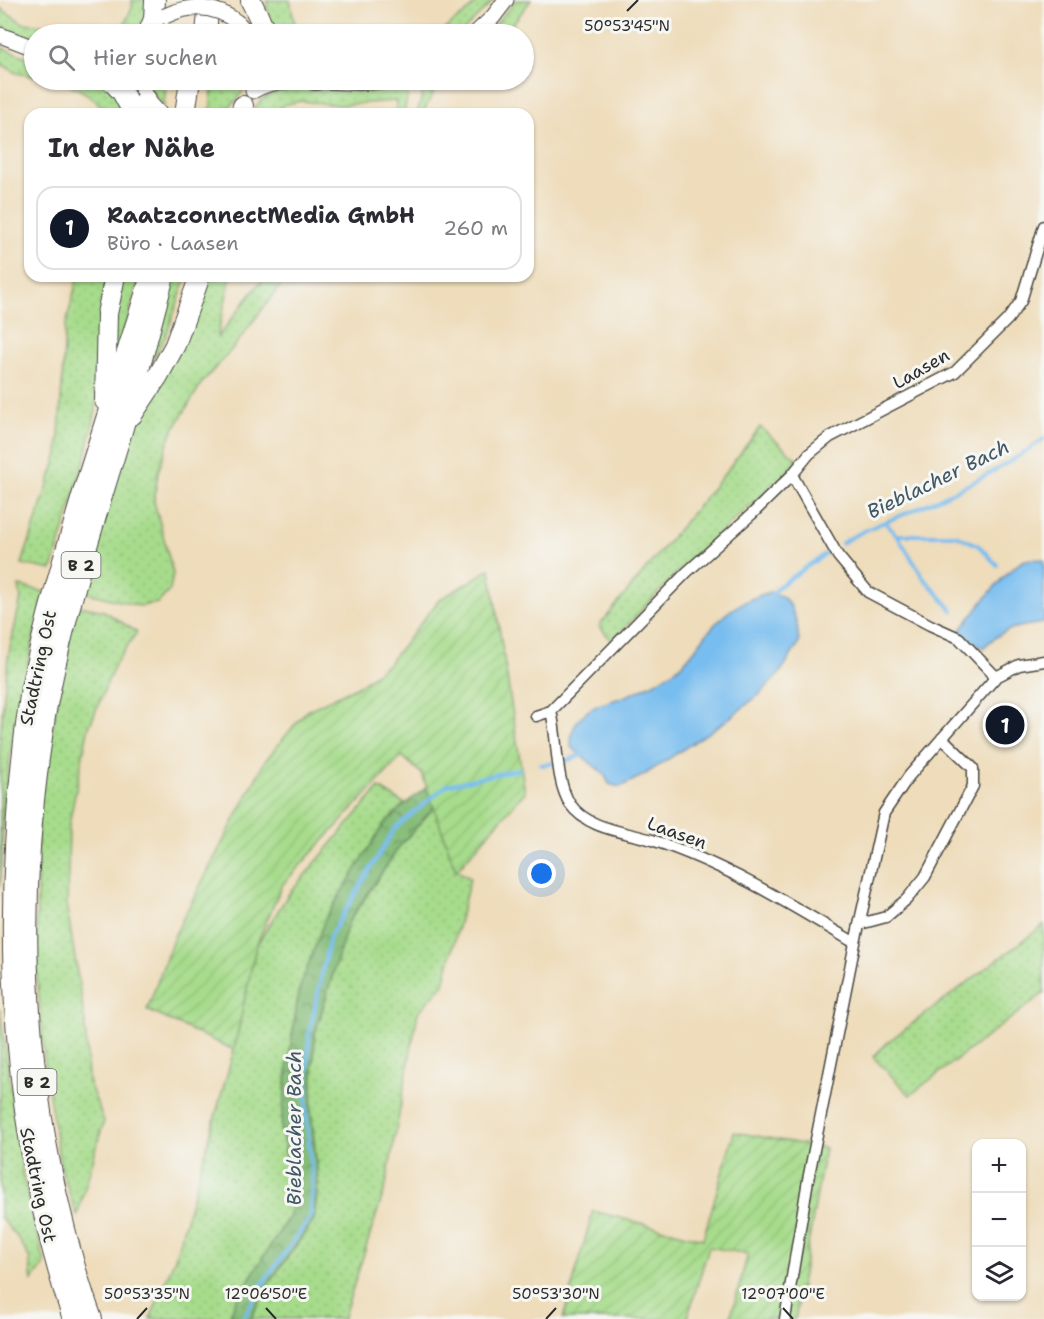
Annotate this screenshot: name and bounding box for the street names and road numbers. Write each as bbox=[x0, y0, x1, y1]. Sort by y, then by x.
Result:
street label: Laasen bbox=[888, 343, 954, 395]
road number: B 2 bbox=[62, 552, 100, 578]
street label: Stadtring Ost bbox=[14, 608, 62, 728]
street label: Laasen bbox=[644, 811, 710, 855]
road number: B 2 bbox=[18, 1069, 57, 1095]
street label: Stadtring Ost bbox=[14, 1125, 62, 1245]

